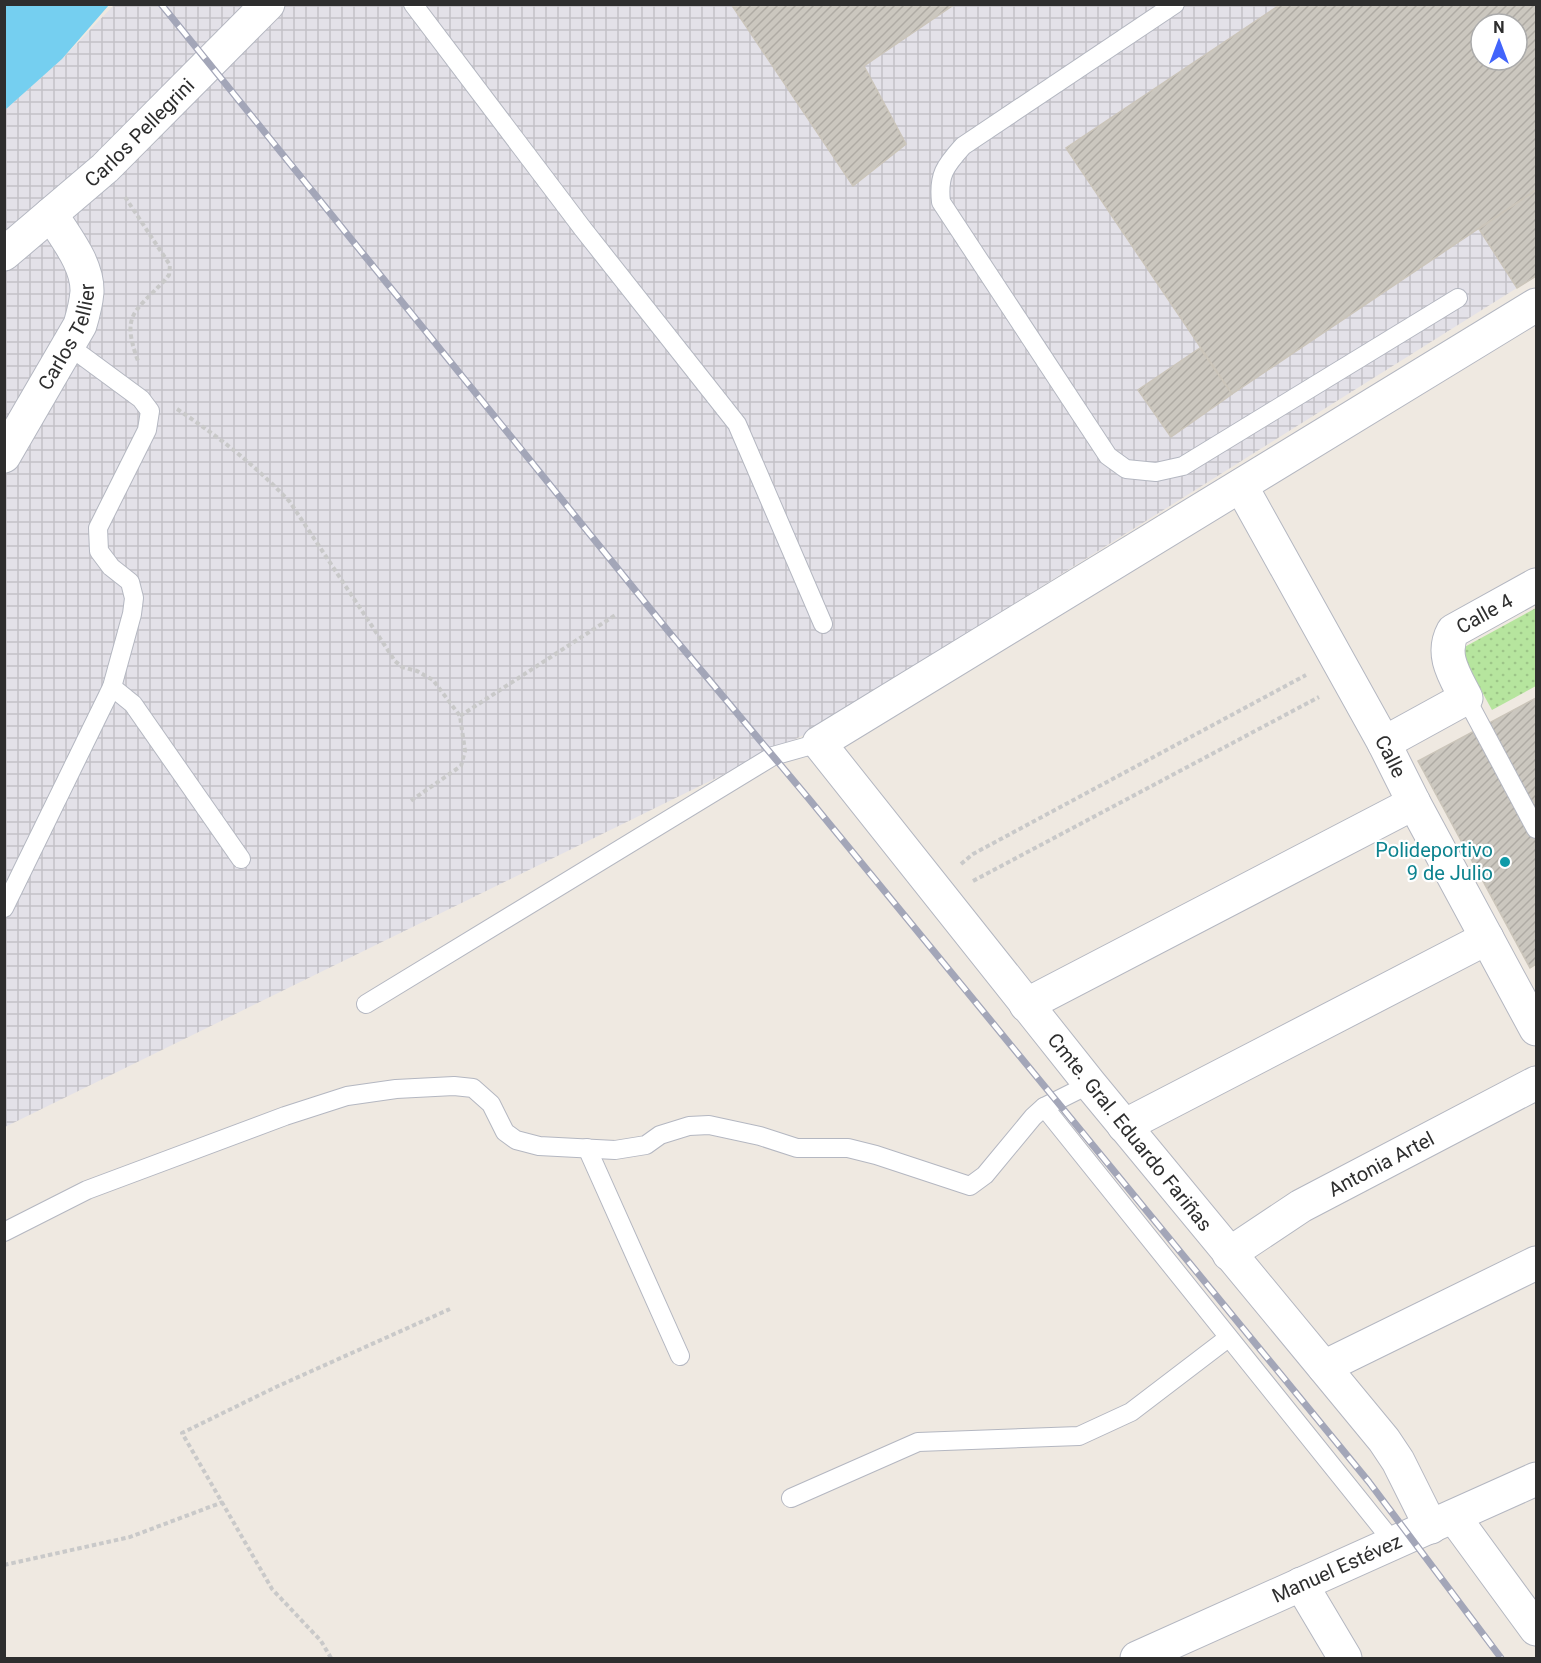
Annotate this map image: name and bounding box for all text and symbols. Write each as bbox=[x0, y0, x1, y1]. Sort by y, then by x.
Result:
north arrow bbox=[1469, 12, 1529, 72]
text: N bbox=[1493, 18, 1505, 37]
street label: Carlos Pellegrini bbox=[80, 73, 199, 192]
street label: Carlos Tellier bbox=[33, 282, 99, 394]
street label: Calle 4 bbox=[1452, 588, 1517, 639]
street label: Calle bbox=[1370, 731, 1411, 781]
place label: Polideportivo 9 de Julio bbox=[1375, 838, 1493, 885]
marker: Polideportivo 9 de Julio bbox=[1498, 855, 1512, 869]
street label: Cmte. Gral. Eduardo Fariñas bbox=[1043, 1028, 1217, 1236]
street label: Antonia Artel bbox=[1324, 1127, 1438, 1202]
street label: Manuel Estévez bbox=[1268, 1529, 1406, 1608]

